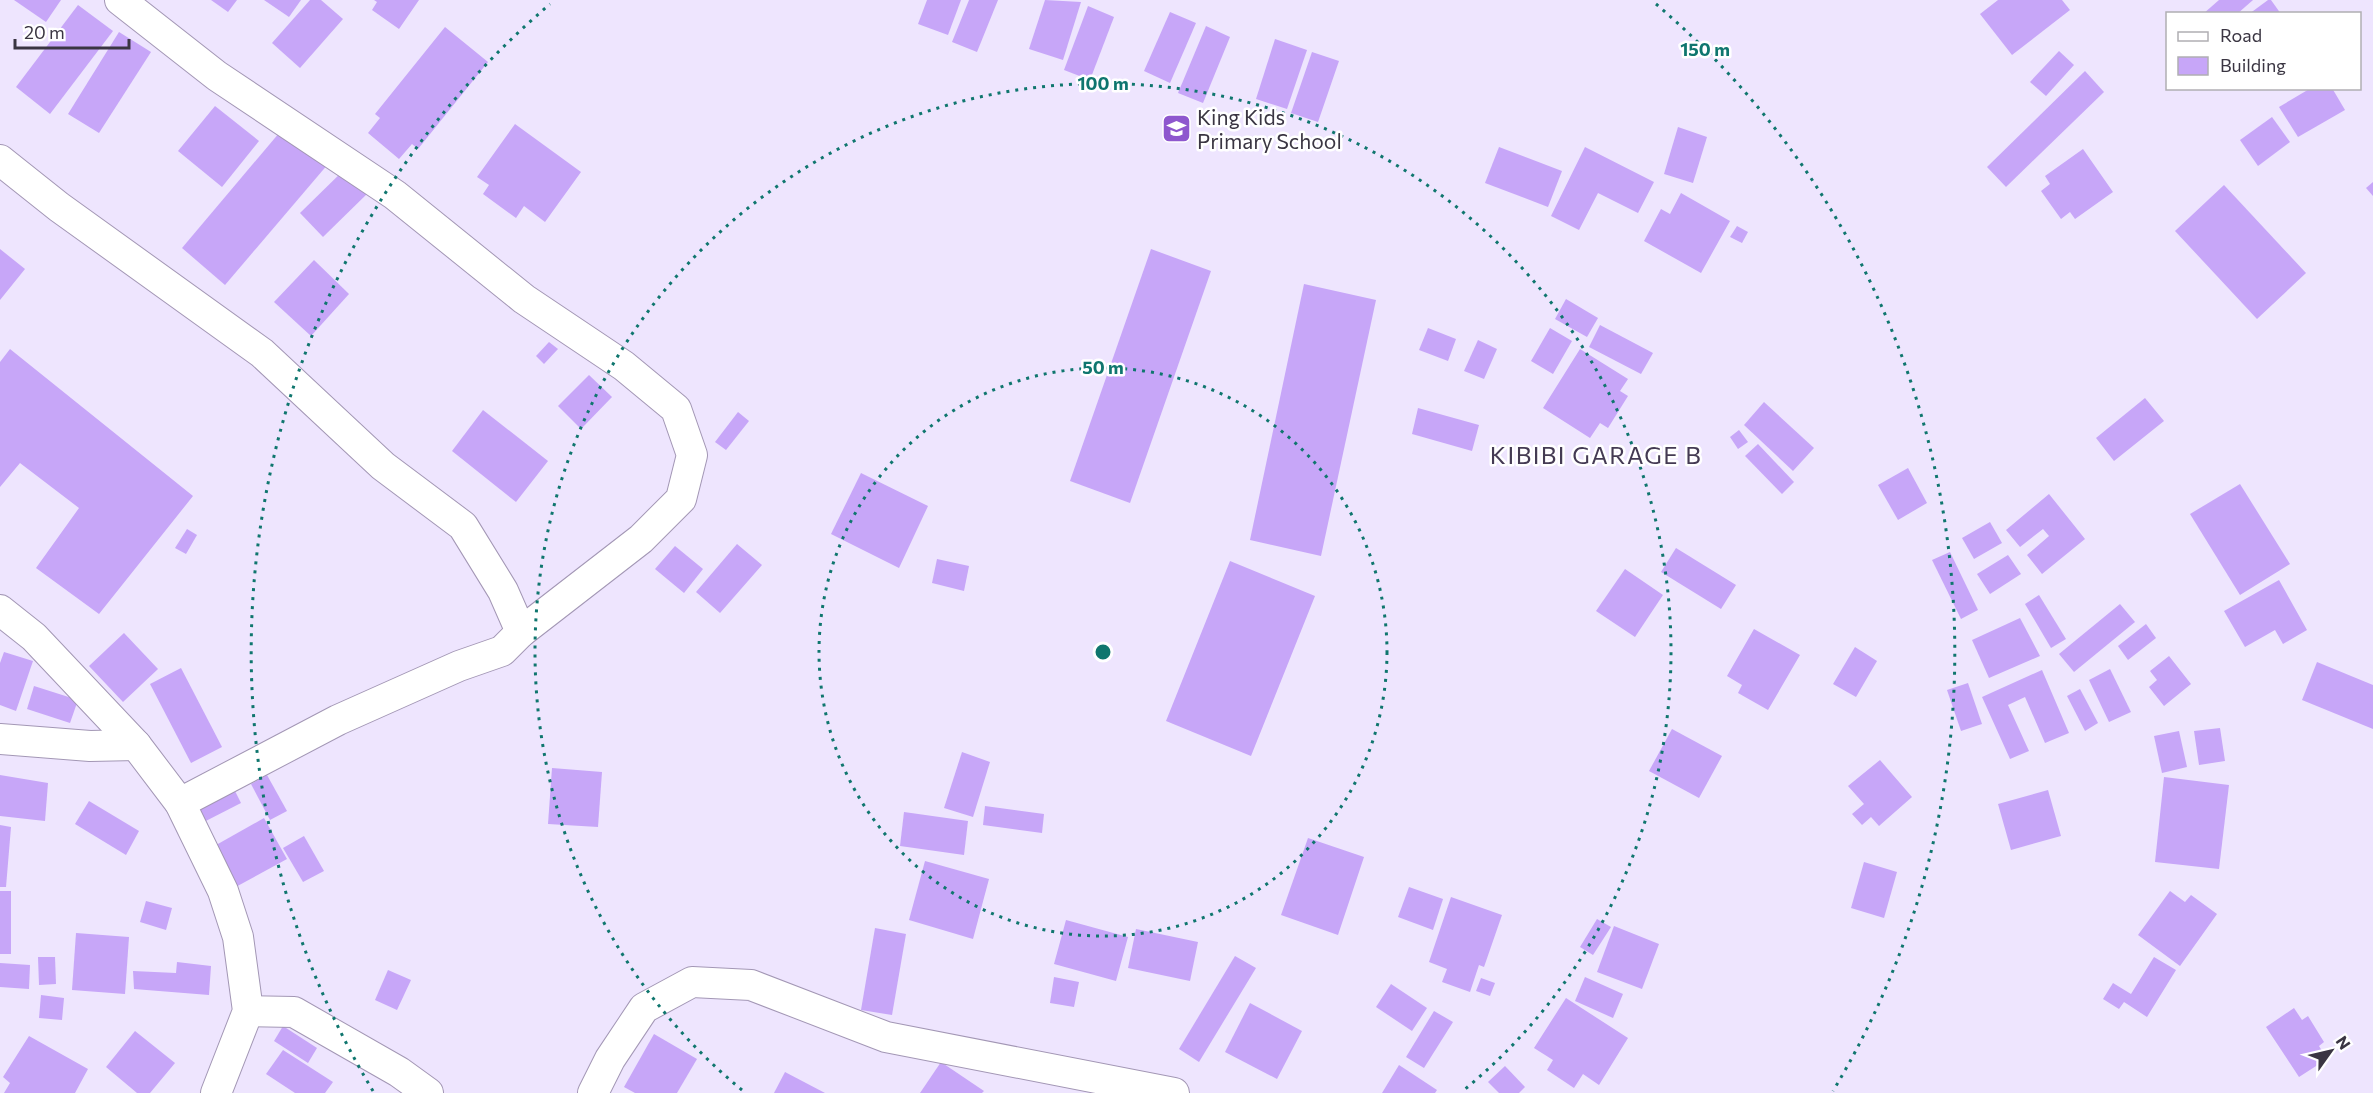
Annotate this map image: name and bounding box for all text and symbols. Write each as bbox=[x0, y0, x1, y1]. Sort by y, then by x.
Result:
scale bar bbox=[15, 12, 129, 50]
legend bbox=[2166, 12, 2361, 90]
text: 20 m bbox=[24, 21, 65, 43]
text: Road bbox=[2220, 24, 2262, 46]
text: 150 m bbox=[1680, 38, 1730, 60]
text: Building bbox=[2220, 54, 2286, 76]
text: 100 m bbox=[1077, 72, 1129, 94]
place label: King Kids Primary School bbox=[1197, 104, 1342, 153]
school or university icon: King Kids Primary School bbox=[1160, 112, 1192, 144]
text: 50 m bbox=[1082, 356, 1124, 378]
district label: KIBIBI GARAGE B bbox=[1490, 440, 1702, 469]
centre of rings bbox=[1093, 642, 1113, 662]
north arrow bbox=[2301, 1021, 2361, 1081]
text: N bbox=[2333, 1032, 2355, 1053]

